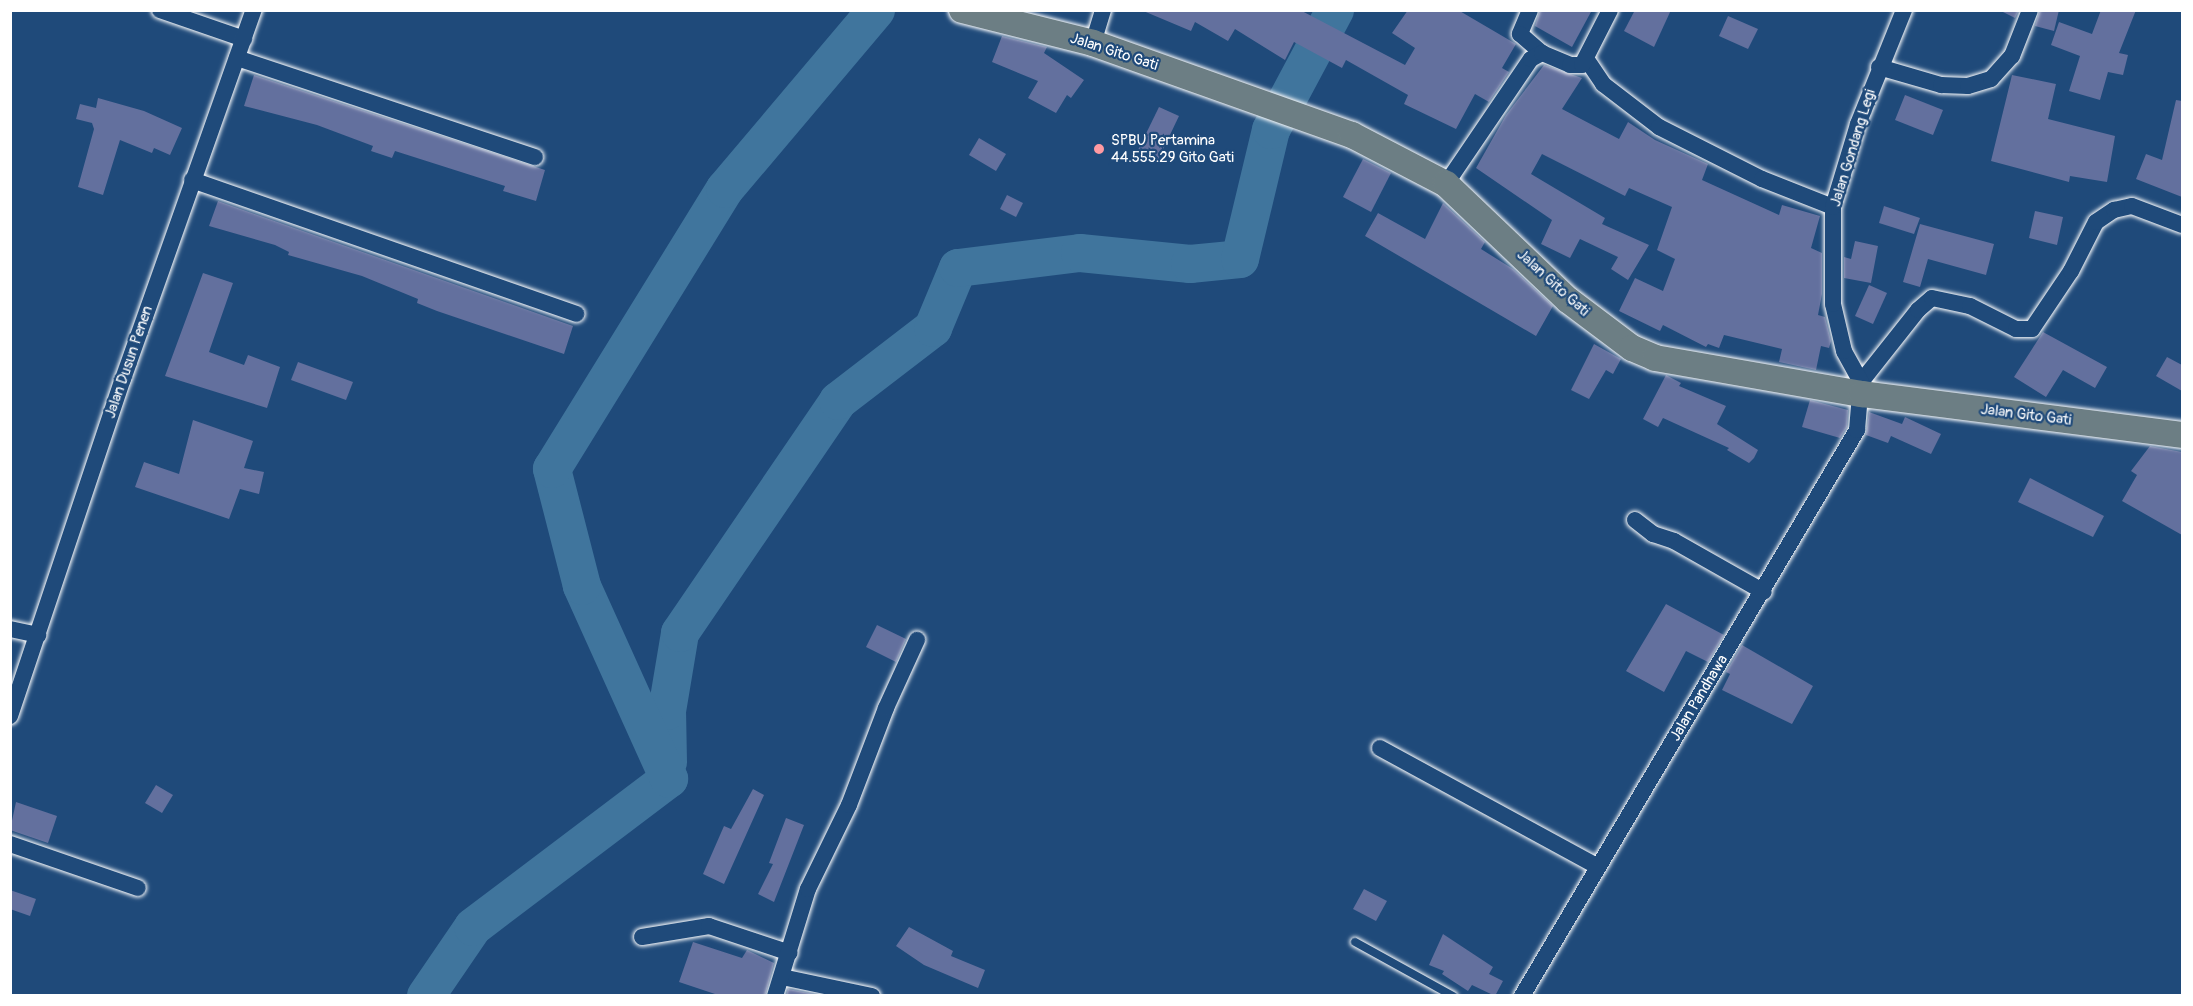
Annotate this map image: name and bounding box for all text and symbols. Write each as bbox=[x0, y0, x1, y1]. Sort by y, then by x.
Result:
street label: Jalan Gito Gati bbox=[1068, 29, 1160, 75]
street label: Jalan Gondang Legi bbox=[1827, 87, 1879, 209]
place label: SPBU Pertamina 44.555.29 Gito Gati bbox=[1111, 131, 1234, 166]
marker: SPBU Pertamina 44.555.29 Gito Gati bbox=[1092, 142, 1106, 156]
street label: Jalan Gito Gati bbox=[1513, 246, 1593, 320]
street label: Jalan Dusun Penen bbox=[101, 303, 157, 421]
street label: Jalan Gito Gati bbox=[1980, 401, 2072, 429]
street label: Jalan Pandhawa bbox=[1666, 652, 1732, 744]

